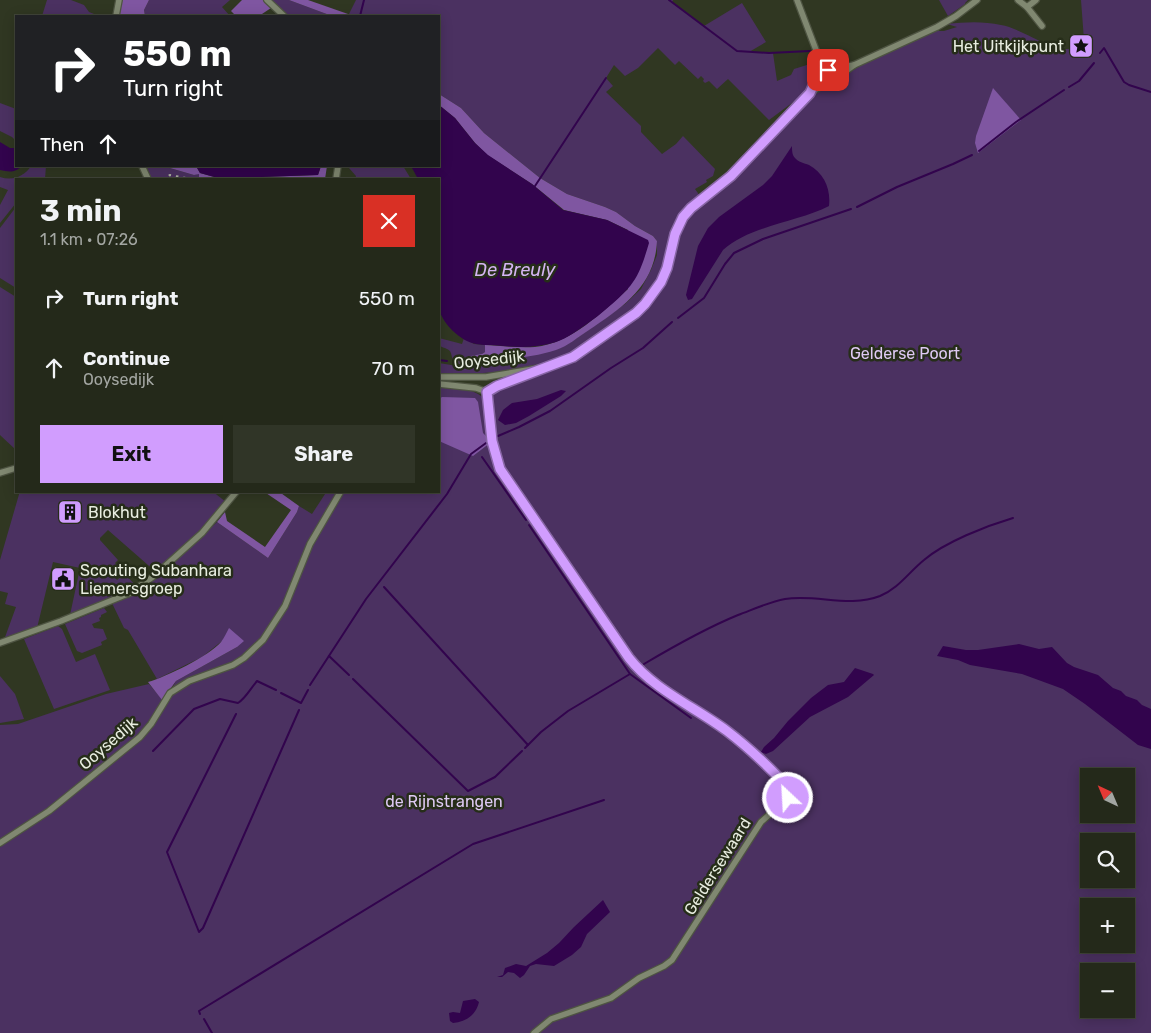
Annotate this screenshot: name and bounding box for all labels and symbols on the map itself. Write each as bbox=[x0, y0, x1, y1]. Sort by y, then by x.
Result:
place icon: Het Uitkijkpunt bbox=[1068, 33, 1094, 59]
place label: Het Uitkijkpunt bbox=[953, 37, 1064, 56]
pin bbox=[807, 49, 849, 91]
water label: De Breuly bbox=[474, 259, 557, 281]
park label: Gelderse Poort bbox=[850, 344, 960, 363]
street label: Ooysedijk bbox=[453, 346, 526, 373]
building icon: Blokhut bbox=[57, 499, 83, 525]
place label: Blokhut bbox=[88, 503, 146, 522]
place label: Scouting Subanhara Liemersgroep bbox=[80, 561, 232, 598]
public building icon: Scouting Subanhara Liemersgroep bbox=[50, 566, 76, 592]
street label: Ooysedijk bbox=[75, 712, 142, 774]
north arrow bbox=[1080, 768, 1135, 822]
position arrow bbox=[761, 771, 813, 823]
park label: de Rijnstrangen bbox=[385, 792, 503, 811]
street label: Geldersewaard bbox=[680, 814, 755, 918]

